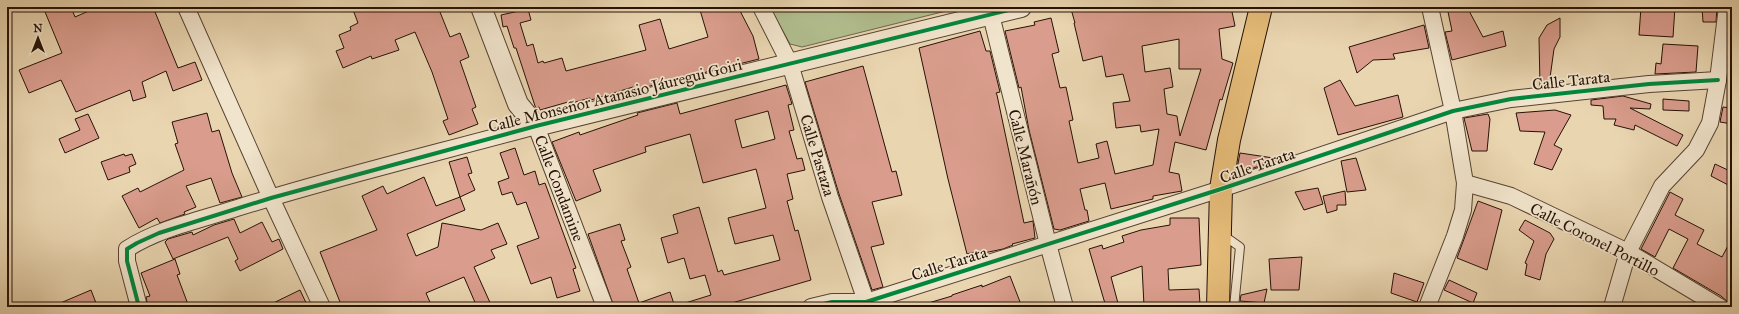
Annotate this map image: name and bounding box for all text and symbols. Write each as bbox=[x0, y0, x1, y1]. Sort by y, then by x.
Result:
north arrow bbox=[18, 18, 58, 58]
text: N bbox=[33, 22, 43, 35]
street label: Calle Monseñor Atanasio Jáuregui Goiri bbox=[486, 55, 745, 137]
street label: Calle Tarata bbox=[1531, 67, 1611, 94]
street label: Calle Marañón bbox=[1004, 107, 1047, 207]
street label: Calle Pastaza bbox=[796, 112, 839, 199]
street label: Calle Condamine bbox=[531, 132, 589, 244]
street label: Calle Tarata bbox=[1217, 144, 1298, 187]
street label: Calle Coronel Portillo bbox=[1527, 199, 1663, 280]
street label: Calle Tarata bbox=[909, 242, 990, 285]

